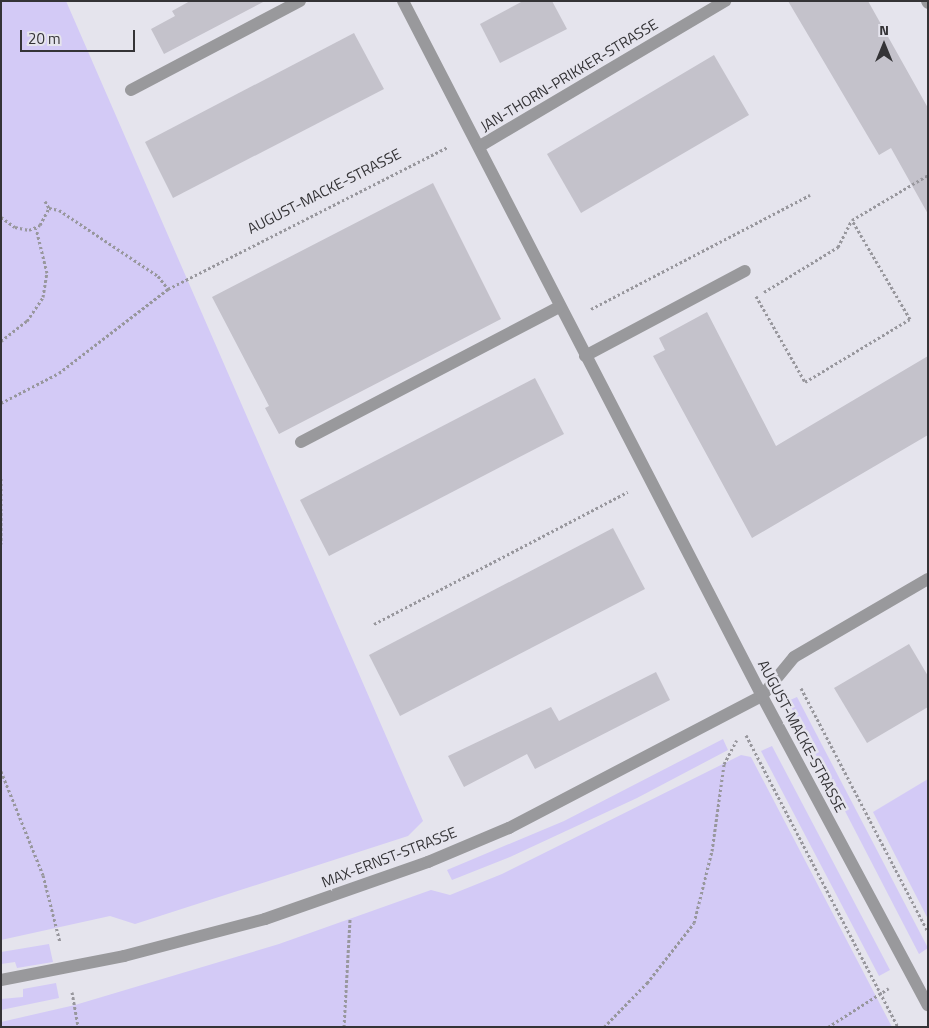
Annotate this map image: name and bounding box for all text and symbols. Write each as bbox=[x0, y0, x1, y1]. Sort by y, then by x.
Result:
street label: JAN-THORN-PRIKKER-STRASSE bbox=[477, 15, 661, 135]
text: N bbox=[879, 19, 889, 40]
scale bar bbox=[22, 20, 138, 52]
north arrow bbox=[859, 20, 909, 70]
text: 20 m bbox=[28, 27, 61, 50]
street label: AUGUST-MACKE-STRASSE bbox=[244, 144, 404, 238]
street label: AUGUST-MACKE-STRASSE bbox=[754, 657, 850, 815]
street label: MAX-ERNST-STRASSE bbox=[319, 823, 459, 891]

